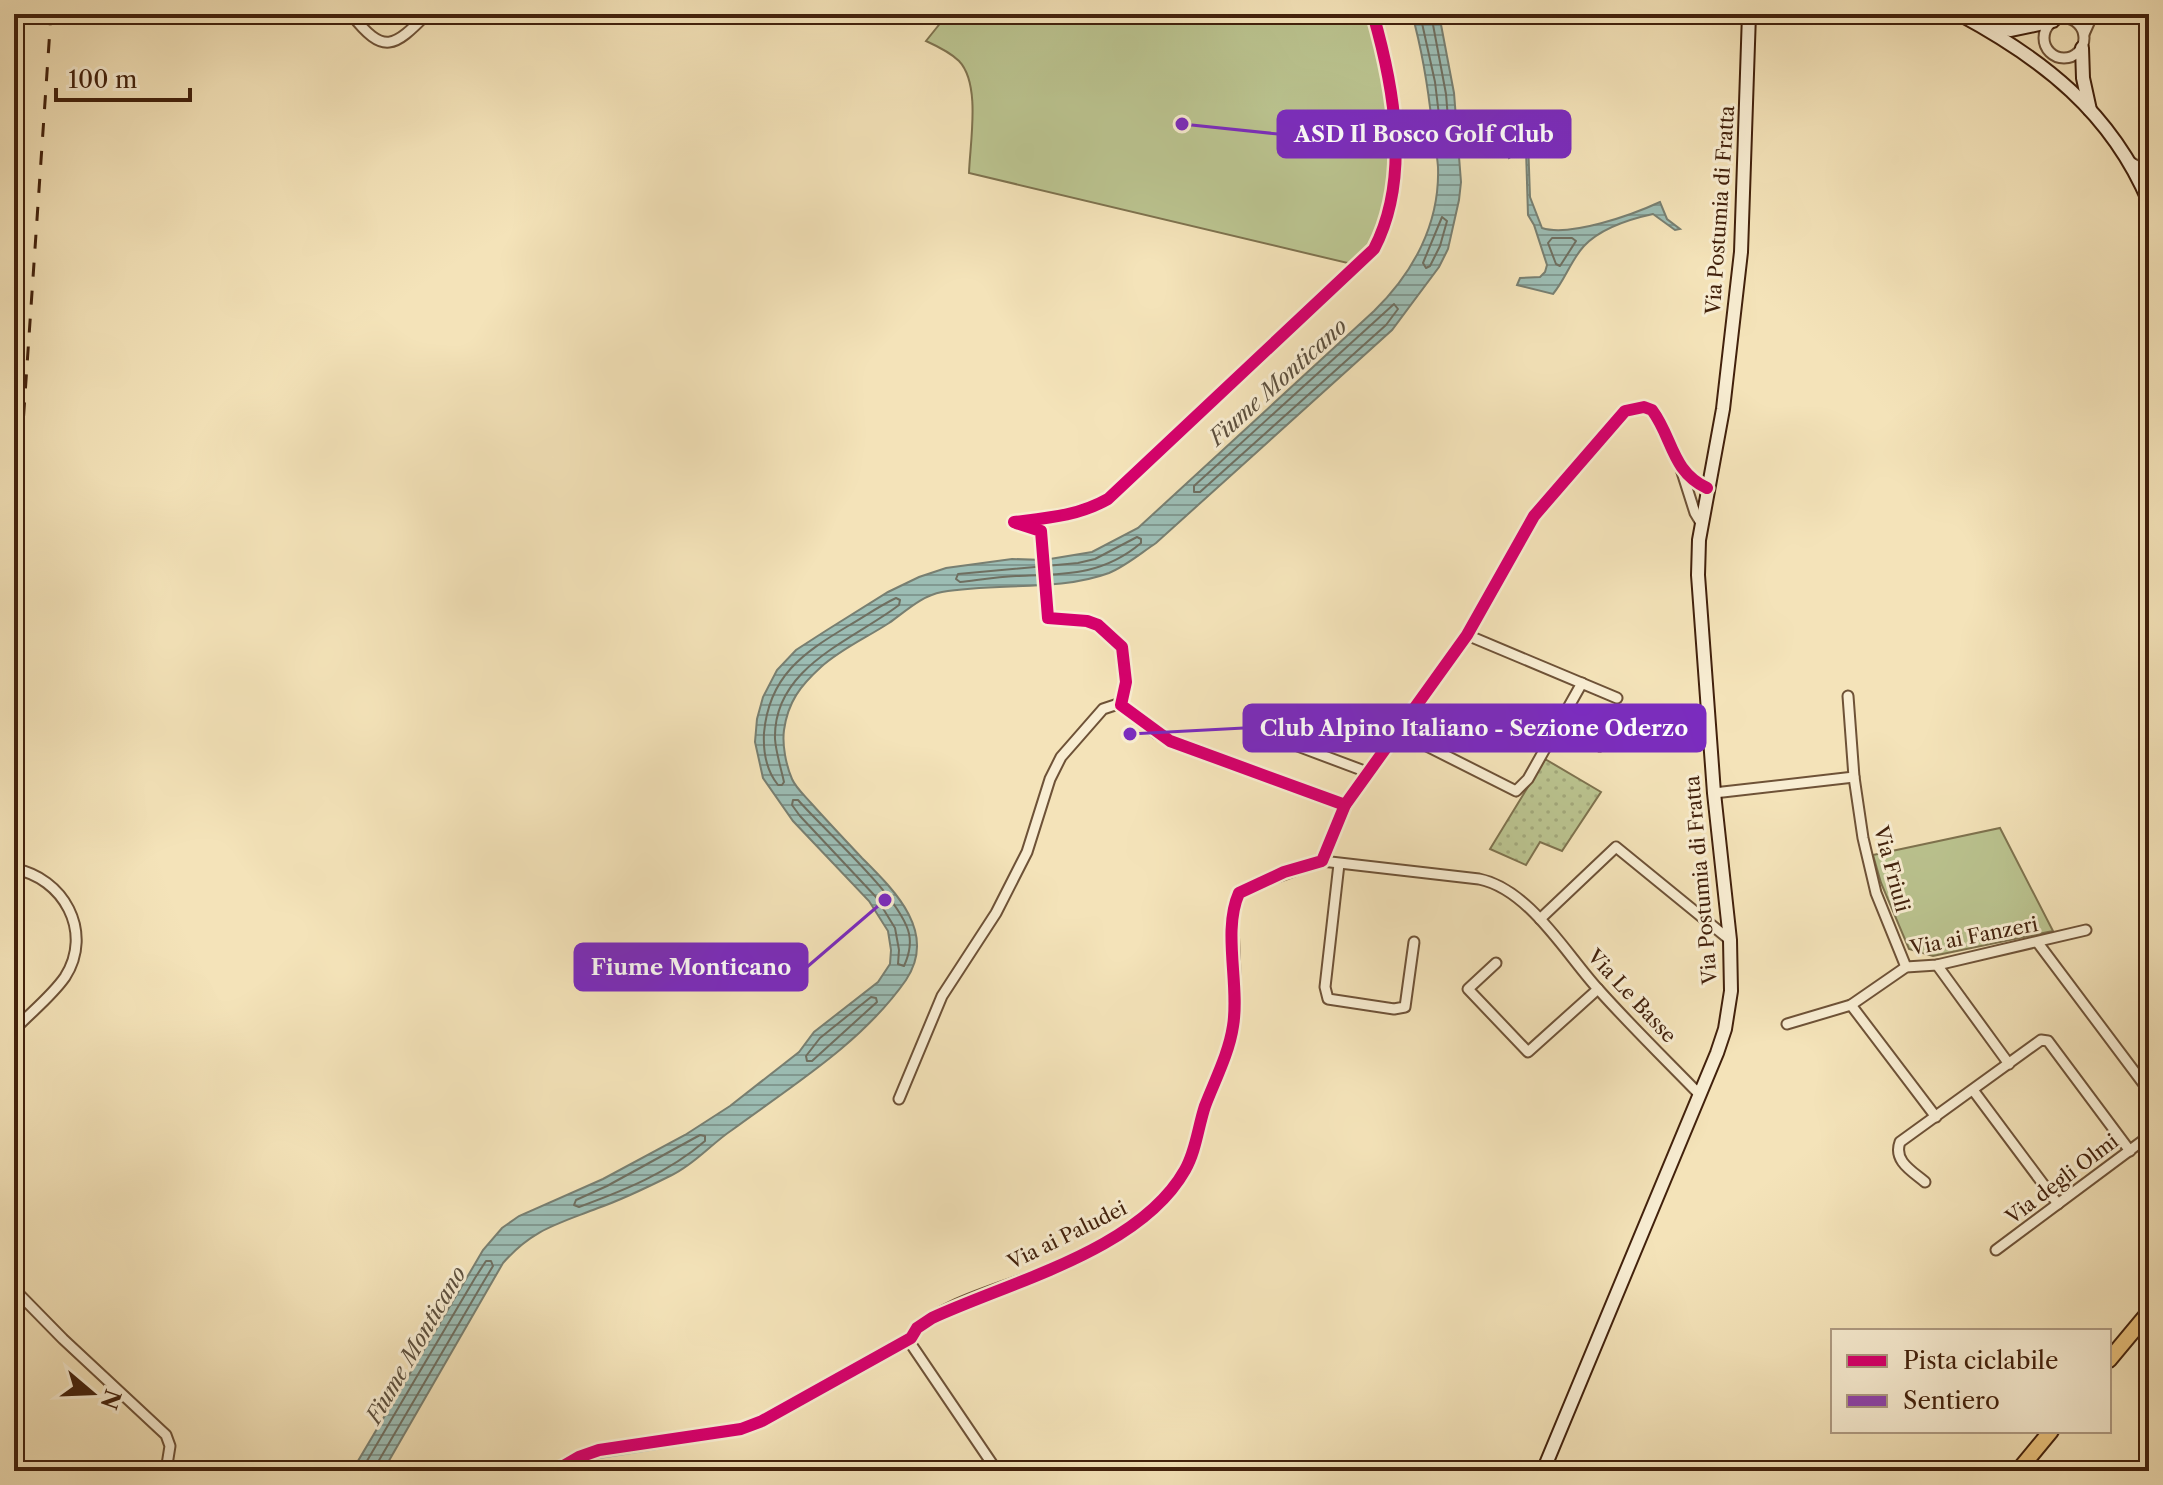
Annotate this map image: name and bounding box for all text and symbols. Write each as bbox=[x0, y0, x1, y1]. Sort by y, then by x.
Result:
scale bar bbox=[56, 52, 190, 102]
text: 100 m bbox=[68, 65, 137, 94]
street label: Via Postumia di Fratta bbox=[1701, 104, 1739, 316]
callout: ASD Il Bosco Golf Club bbox=[1278, 111, 1570, 157]
text: ASD Il Bosco Golf Club bbox=[1293, 121, 1554, 148]
water label: Fiume Monticano bbox=[1202, 313, 1353, 453]
callout: Club Alpino Italiano - Sezione Oderzo bbox=[1244, 705, 1705, 751]
text: Club Alpino Italiano - Sezione Oderzo bbox=[1260, 715, 1688, 742]
street label: Via Postumia di Fratta bbox=[1680, 774, 1722, 986]
street label: Via Friuli bbox=[1869, 822, 1915, 915]
street label: Via ai Fanzeri bbox=[1907, 912, 2040, 960]
callout: Fiume Monticano bbox=[575, 944, 807, 990]
street label: Via Le Basse bbox=[1582, 944, 1681, 1048]
text: Fiume Monticano bbox=[591, 954, 791, 981]
street label: Via degli Olmi bbox=[2000, 1129, 2123, 1230]
street label: Via ai Paludei bbox=[1003, 1196, 1130, 1275]
water label: Fiume Monticano bbox=[359, 1262, 472, 1430]
legend bbox=[1831, 1329, 2111, 1433]
text: Pista ciclabile bbox=[1903, 1346, 2058, 1375]
north arrow bbox=[52, 1353, 132, 1433]
text: N bbox=[95, 1386, 126, 1413]
text: Sentiero bbox=[1903, 1386, 2000, 1415]

